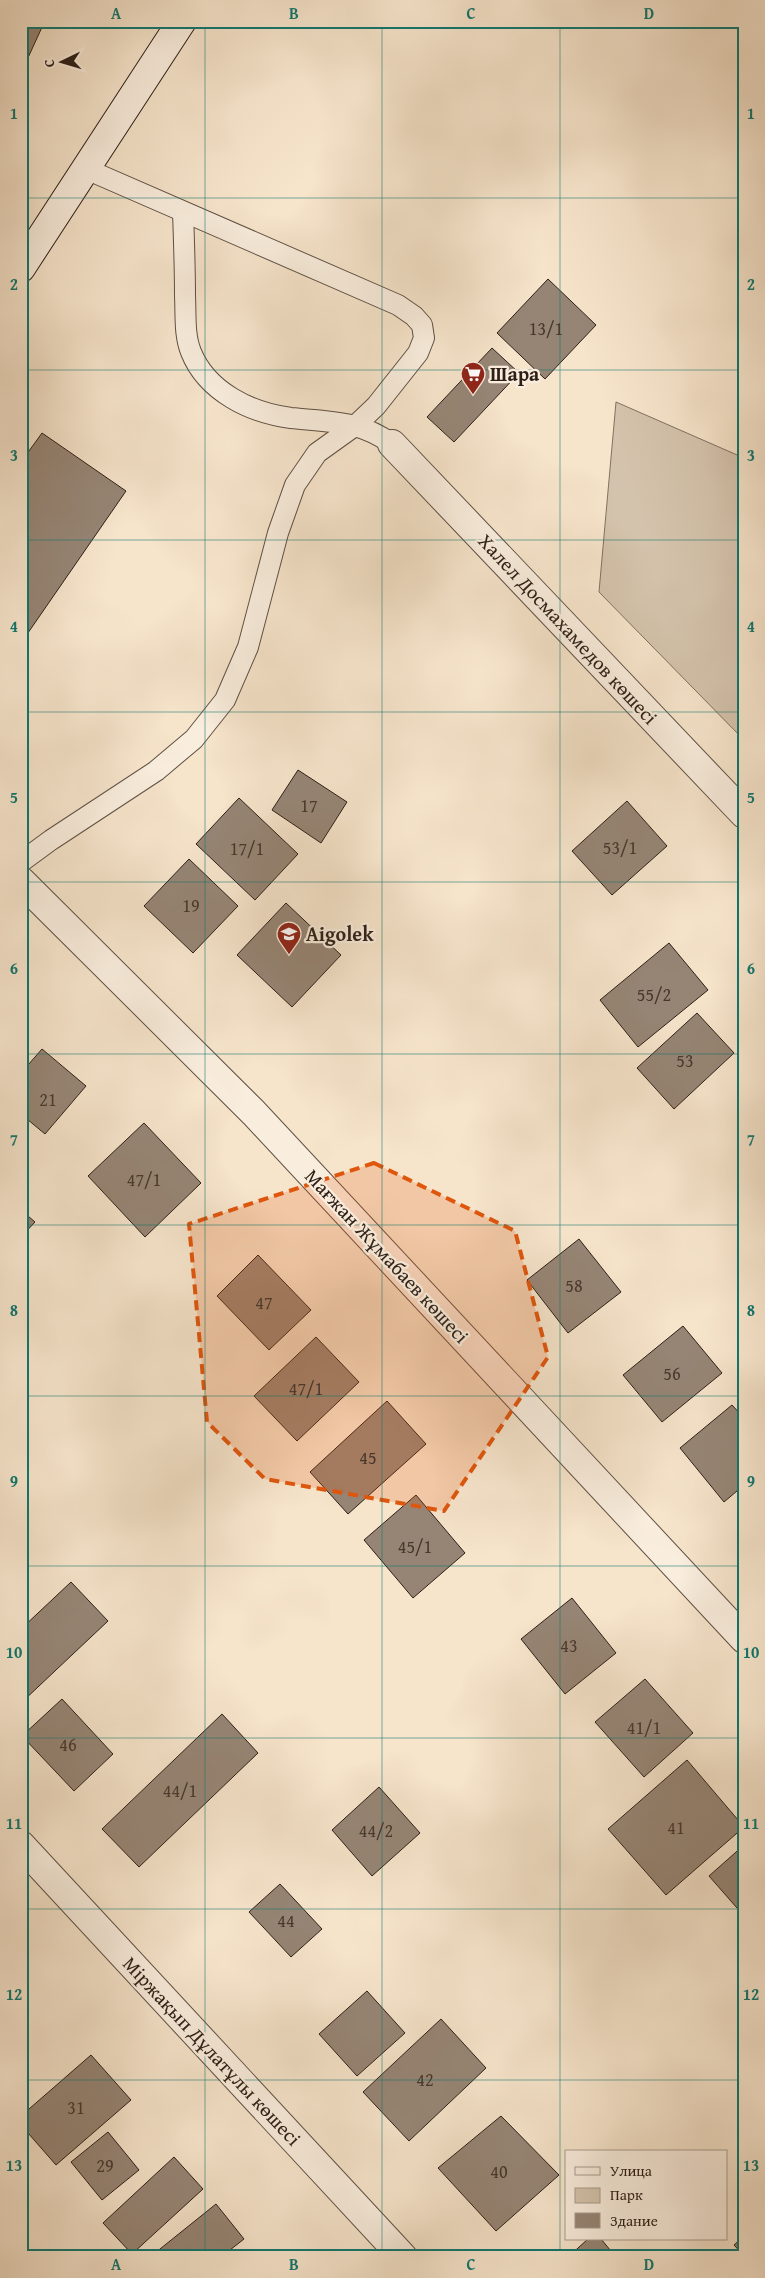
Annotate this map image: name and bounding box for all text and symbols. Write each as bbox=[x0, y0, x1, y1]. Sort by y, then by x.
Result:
text: A bbox=[111, 1, 122, 25]
text: B bbox=[289, 1, 299, 25]
text: C bbox=[466, 1, 476, 25]
text: D bbox=[644, 1, 654, 25]
north arrow bbox=[38, 38, 88, 88]
text: С bbox=[39, 58, 59, 68]
text: 1 bbox=[10, 101, 18, 125]
text: 1 bbox=[747, 101, 755, 125]
text: 2 bbox=[10, 272, 18, 296]
text: 2 bbox=[747, 272, 755, 296]
house number: 13/1 bbox=[529, 315, 563, 342]
place label: Шара bbox=[490, 359, 540, 388]
supermarket icon: Шара bbox=[460, 361, 486, 395]
text: 3 bbox=[10, 443, 18, 467]
text: 3 bbox=[747, 443, 755, 467]
street label: Халел Досмахамедов көшесі bbox=[472, 527, 665, 731]
text: 4 bbox=[10, 614, 18, 638]
text: 4 bbox=[747, 614, 755, 638]
text: 5 bbox=[10, 785, 18, 809]
text: 5 bbox=[747, 785, 755, 809]
house number: 17 bbox=[300, 792, 318, 819]
house number: 53/1 bbox=[603, 834, 637, 861]
house number: 17/1 bbox=[230, 835, 264, 862]
house number: 19 bbox=[182, 892, 200, 919]
place label: Aigolek bbox=[306, 919, 374, 948]
school or university icon: Aigolek bbox=[276, 921, 302, 955]
text: 6 bbox=[10, 956, 18, 980]
text: 6 bbox=[747, 956, 755, 980]
house number: 55/2 bbox=[637, 981, 671, 1008]
house number: 53 bbox=[676, 1047, 694, 1074]
house number: 21 bbox=[39, 1086, 57, 1113]
text: 7 bbox=[10, 1127, 18, 1151]
text: 7 bbox=[747, 1127, 755, 1151]
street label: Мағжан Жұмабаев көшесі bbox=[299, 1162, 476, 1350]
house number: 47/1 bbox=[127, 1166, 161, 1193]
house number: 58 bbox=[565, 1272, 583, 1299]
house number: 47 bbox=[255, 1289, 273, 1316]
text: 8 bbox=[10, 1298, 18, 1322]
text: 8 bbox=[747, 1298, 755, 1322]
house number: 56 bbox=[663, 1360, 681, 1387]
house number: 47/1 bbox=[289, 1375, 323, 1402]
house number: 45 bbox=[359, 1444, 377, 1471]
text: 9 bbox=[10, 1469, 18, 1493]
text: 9 bbox=[747, 1469, 755, 1493]
house number: 45/1 bbox=[398, 1533, 432, 1560]
house number: 43 bbox=[560, 1632, 578, 1659]
text: 10 bbox=[6, 1640, 22, 1664]
text: 10 bbox=[743, 1640, 759, 1664]
house number: 41/1 bbox=[627, 1714, 661, 1741]
house number: 46 bbox=[59, 1731, 77, 1758]
house number: 44/1 bbox=[163, 1777, 197, 1804]
text: 11 bbox=[6, 1811, 22, 1835]
text: 11 bbox=[743, 1811, 759, 1835]
house number: 41 bbox=[667, 1814, 685, 1841]
house number: 44/2 bbox=[359, 1817, 393, 1844]
house number: 44 bbox=[277, 1907, 295, 1934]
street label: Міржақып Дұлатұлы көшесі bbox=[117, 1949, 308, 2152]
text: 12 bbox=[6, 1982, 22, 2006]
text: 12 bbox=[743, 1982, 759, 2006]
house number: 42 bbox=[416, 2066, 434, 2093]
house number: 31 bbox=[67, 2094, 85, 2121]
legend bbox=[565, 2150, 728, 2240]
house number: 29 bbox=[96, 2152, 114, 2179]
text: 13 bbox=[6, 2153, 22, 2177]
text: 13 bbox=[743, 2153, 759, 2177]
house number: 40 bbox=[490, 2158, 508, 2185]
text: Улица bbox=[610, 2160, 653, 2181]
text: Парк bbox=[610, 2184, 643, 2205]
text: Здание bbox=[610, 2210, 658, 2231]
text: A bbox=[111, 2252, 122, 2276]
text: B bbox=[289, 2252, 299, 2276]
text: C bbox=[466, 2252, 476, 2276]
text: D bbox=[644, 2252, 654, 2276]

